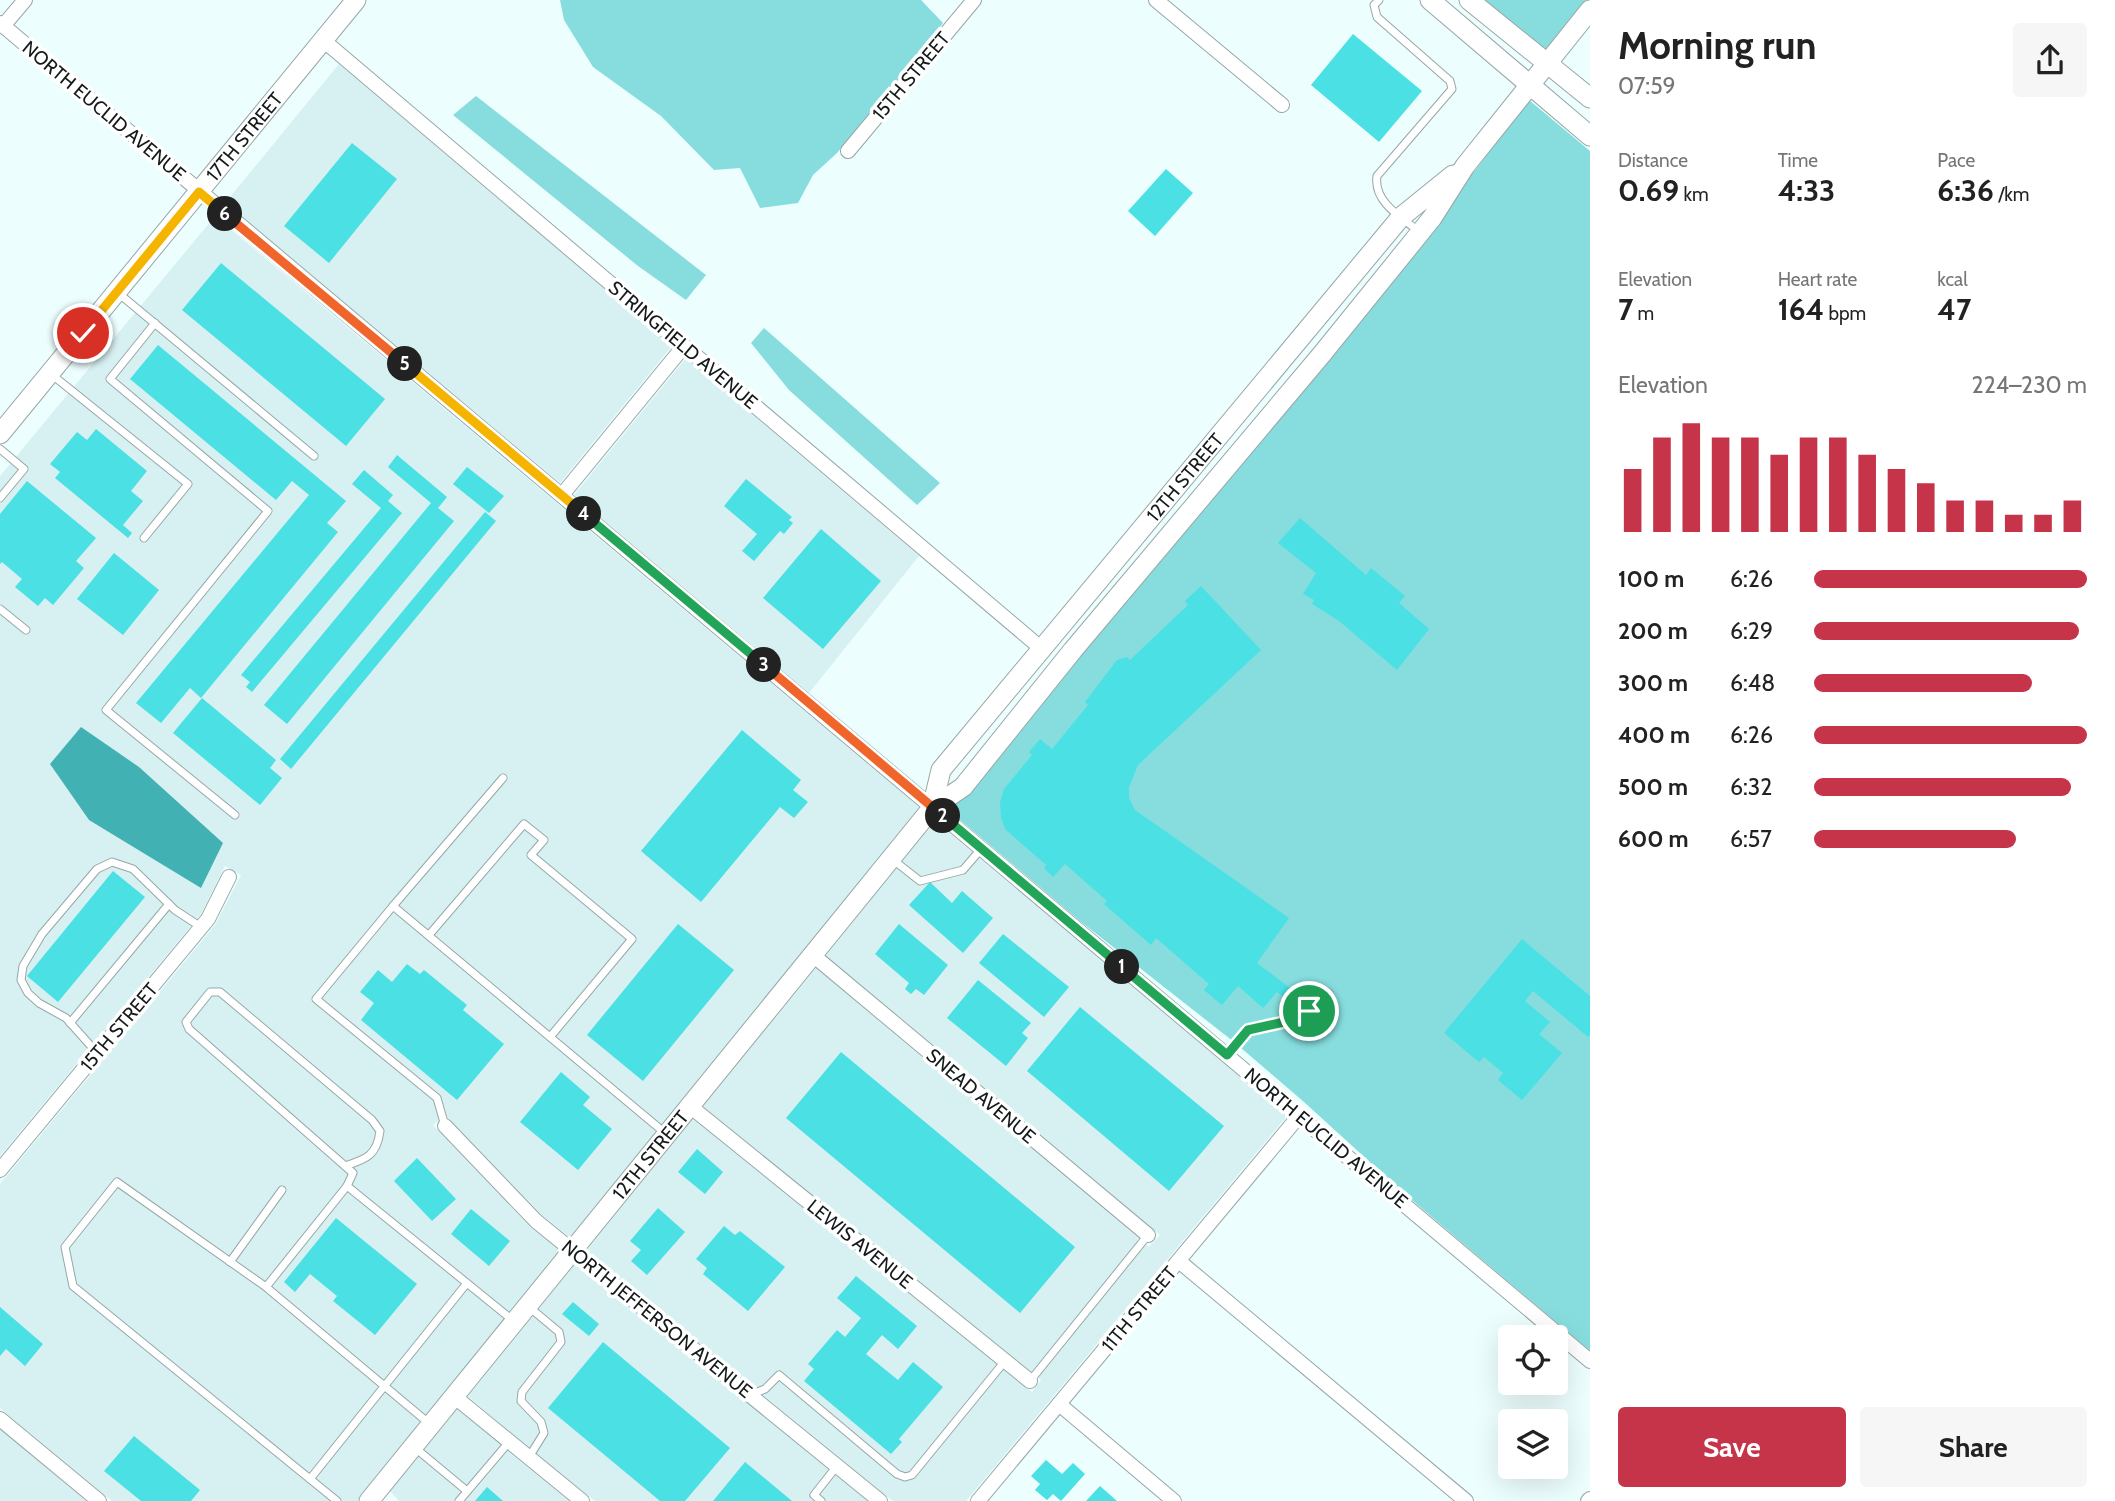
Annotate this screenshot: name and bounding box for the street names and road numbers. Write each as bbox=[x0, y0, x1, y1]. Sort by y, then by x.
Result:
street label: 15TH STREET bbox=[867, 27, 955, 125]
street label: NORTH EUCLID AVENUE bbox=[18, 36, 190, 186]
street label: 17TH STREET bbox=[201, 87, 287, 185]
street label: STRINGFIELD AVENUE bbox=[604, 276, 762, 414]
street label: 12TH STREET bbox=[1141, 428, 1228, 526]
street label: 15TH STREET bbox=[75, 978, 163, 1076]
street label: SNEAD AVENUE bbox=[922, 1044, 1040, 1148]
street label: NORTH EUCLID AVENUE bbox=[1240, 1063, 1412, 1213]
street label: 12TH STREET bbox=[607, 1106, 693, 1204]
street label: LEWIS AVENUE bbox=[803, 1195, 917, 1293]
street label: NORTH JEFFERSON AVENUE bbox=[557, 1235, 757, 1403]
street label: 11TH STREET bbox=[1097, 1262, 1181, 1356]

